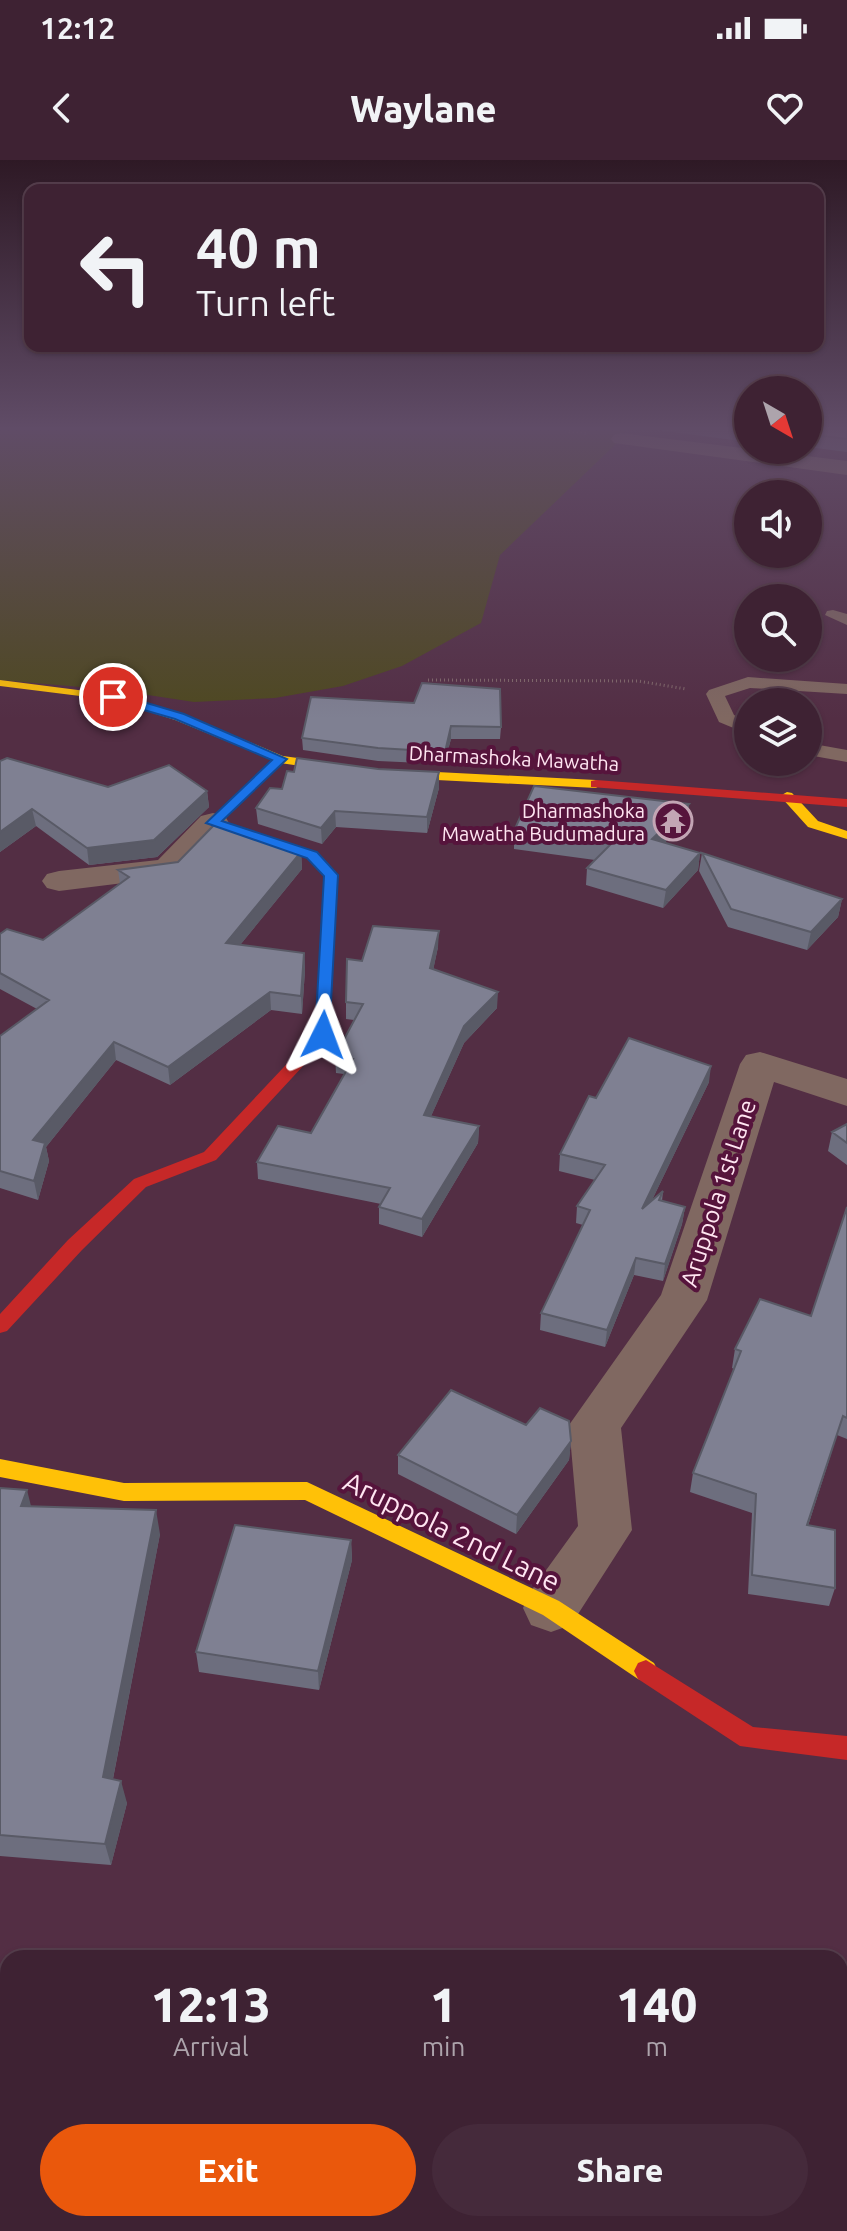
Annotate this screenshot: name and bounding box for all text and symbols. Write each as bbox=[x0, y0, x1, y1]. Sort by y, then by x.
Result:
text: 12:12 bbox=[40, 11, 115, 45]
icon: back bbox=[40, 86, 84, 130]
icon: heart bbox=[763, 86, 807, 130]
text: Waylane bbox=[350, 88, 497, 129]
icon: left bbox=[64, 216, 168, 320]
text: 40 m bbox=[196, 216, 321, 279]
text: Turn left bbox=[196, 282, 335, 323]
north arrow bbox=[734, 376, 822, 464]
map controls bbox=[734, 376, 822, 776]
button: sound bbox=[734, 480, 822, 568]
button: search bbox=[734, 584, 822, 672]
pin bbox=[79, 663, 147, 731]
icon: arrive bbox=[91, 675, 135, 719]
button: layers bbox=[734, 688, 822, 776]
street label: Dharmashoka Mawatha bbox=[408, 741, 620, 775]
place label: Dharmashoka Mawatha Budumadura bbox=[442, 799, 645, 845]
temple icon: Dharmashoka Mawatha Budumadura bbox=[652, 800, 694, 842]
position arrow bbox=[281, 993, 365, 1077]
street label: Aruppola 1st Lane bbox=[675, 1096, 761, 1290]
street label: Aruppola 2nd Lane bbox=[339, 1465, 565, 1597]
text: 12:13 bbox=[151, 1977, 271, 2031]
text: 1 bbox=[430, 1977, 457, 2031]
text: 140 bbox=[616, 1977, 697, 2031]
text: Arrival bbox=[173, 2032, 249, 2061]
text: min bbox=[422, 2032, 465, 2061]
text: m bbox=[645, 2032, 668, 2061]
button: Exit bbox=[40, 2124, 416, 2216]
button: Share bbox=[432, 2124, 808, 2216]

